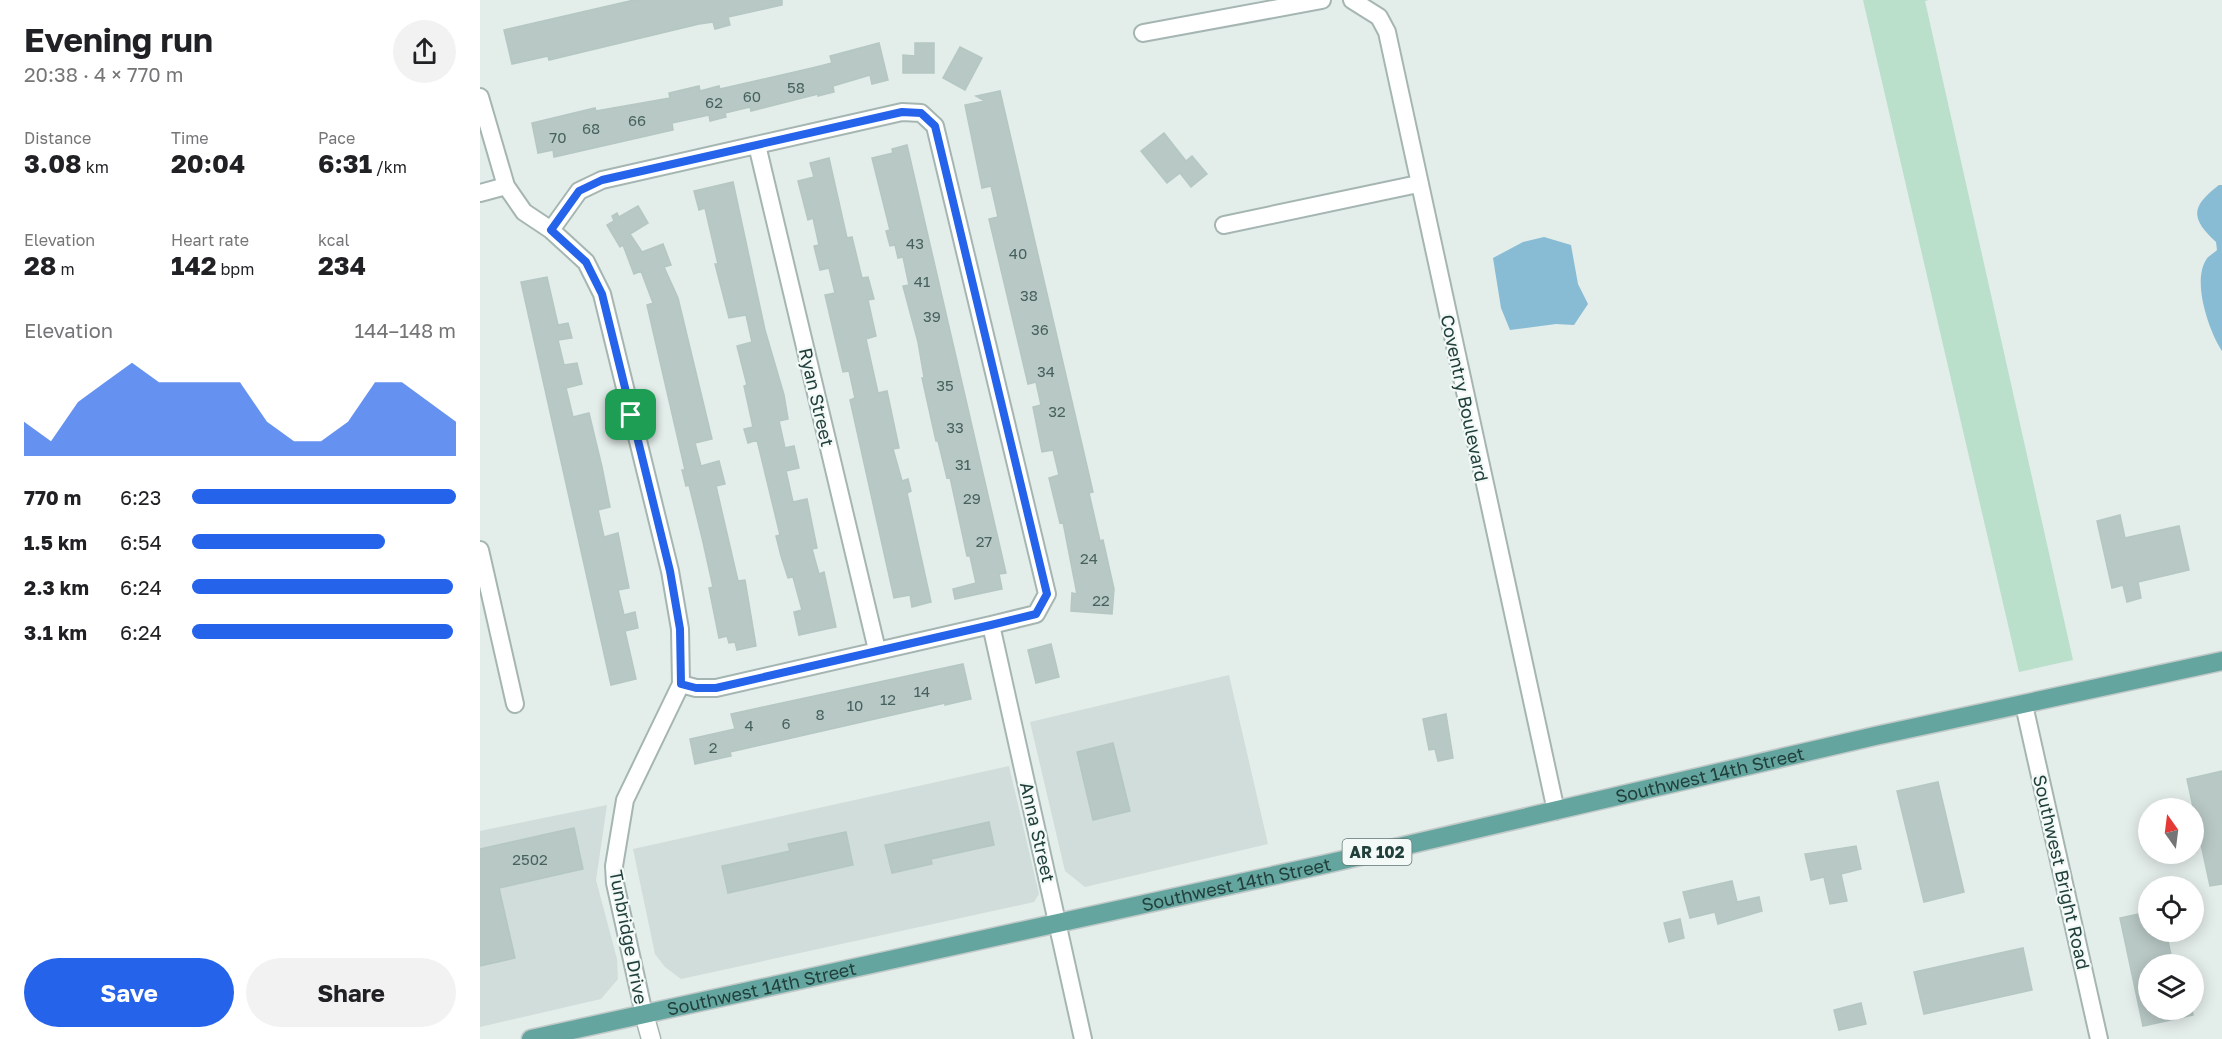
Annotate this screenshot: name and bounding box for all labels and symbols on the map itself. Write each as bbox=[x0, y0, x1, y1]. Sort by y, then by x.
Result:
house number: 58 bbox=[787, 78, 805, 96]
house number: 60 bbox=[743, 87, 761, 105]
house number: 62 bbox=[705, 93, 723, 111]
house number: 66 bbox=[628, 111, 646, 129]
house number: 68 bbox=[582, 119, 600, 137]
house number: 70 bbox=[549, 128, 567, 146]
house number: 43 bbox=[906, 234, 924, 252]
house number: 40 bbox=[1009, 244, 1027, 262]
house number: 41 bbox=[914, 272, 930, 290]
house number: 38 bbox=[1020, 286, 1038, 304]
house number: 39 bbox=[923, 307, 941, 325]
street label: Coventry Boulevard bbox=[1437, 313, 1493, 483]
house number: 36 bbox=[1031, 320, 1049, 338]
street label: Ryan Street bbox=[795, 345, 839, 449]
house number: 34 bbox=[1037, 362, 1055, 380]
house number: 35 bbox=[936, 376, 954, 394]
pin bbox=[605, 389, 656, 440]
house number: 32 bbox=[1048, 402, 1066, 420]
house number: 33 bbox=[946, 418, 964, 436]
house number: 31 bbox=[955, 455, 971, 473]
house number: 29 bbox=[963, 489, 981, 507]
house number: 27 bbox=[976, 532, 992, 550]
house number: 24 bbox=[1080, 549, 1098, 567]
house number: 22 bbox=[1092, 591, 1110, 609]
house number: 14 bbox=[914, 682, 930, 700]
house number: 12 bbox=[880, 690, 896, 708]
house number: 10 bbox=[847, 696, 863, 714]
house number: 8 bbox=[815, 705, 825, 723]
house number: 6 bbox=[781, 714, 791, 732]
house number: 4 bbox=[744, 716, 754, 734]
house number: 2 bbox=[709, 738, 717, 756]
street label: Southwest 14th Street bbox=[1613, 742, 1806, 807]
street label: Southwest Bright Road bbox=[2029, 773, 2095, 971]
street label: Anna Street bbox=[1016, 780, 1060, 884]
north arrow bbox=[2138, 798, 2204, 864]
road number: AR 102 bbox=[1342, 839, 1412, 865]
house number: 2502 bbox=[512, 850, 548, 868]
street label: Southwest 14th Street bbox=[1139, 852, 1333, 915]
street label: Tunbridge Drive bbox=[605, 868, 653, 1006]
street label: Southwest 14th Street bbox=[665, 957, 858, 1020]

